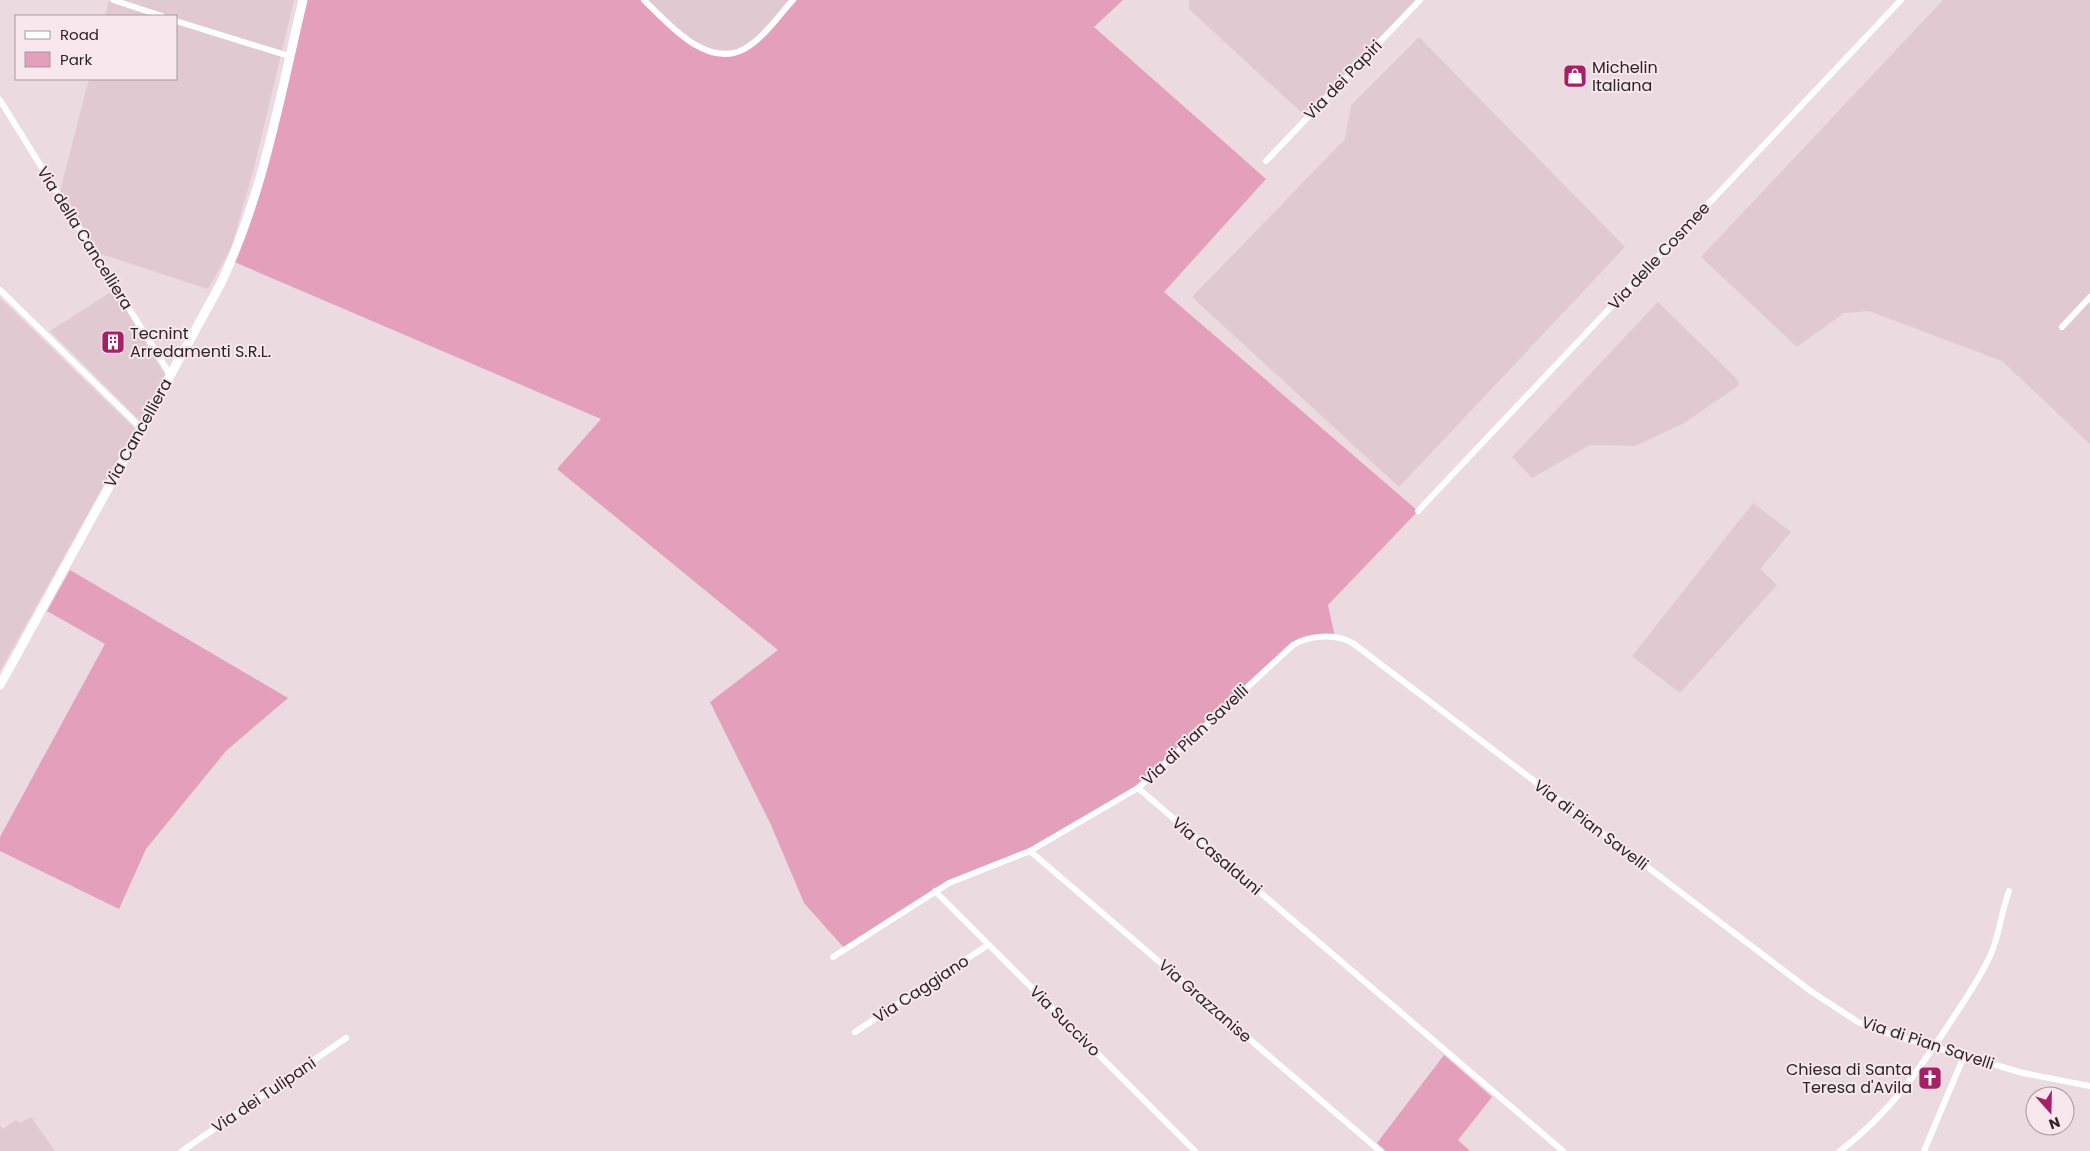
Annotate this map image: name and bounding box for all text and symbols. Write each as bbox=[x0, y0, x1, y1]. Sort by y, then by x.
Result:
legend bbox=[15, 15, 178, 80]
text: Road bbox=[60, 24, 99, 45]
street label: Via dei Papiri bbox=[1299, 35, 1387, 125]
text: Park bbox=[60, 49, 92, 70]
place label: Michelin Italiana bbox=[1592, 56, 1658, 97]
shop icon: Michelin Italiana bbox=[1562, 63, 1588, 89]
street label: Via della Cancelliera bbox=[32, 162, 138, 314]
street label: Via delle Cosmee bbox=[1603, 197, 1715, 315]
place label: Tecnint Arredamenti S.R.L. bbox=[130, 322, 271, 363]
building icon: Tecnint Arredamenti S.R.L. bbox=[100, 329, 126, 355]
street label: Via Cancelliera bbox=[99, 374, 177, 492]
street label: Via di Pian Savelli bbox=[1137, 679, 1253, 791]
street label: Via di Pian Savelli bbox=[1529, 774, 1653, 876]
street label: Via Casalduni bbox=[1167, 811, 1267, 901]
street label: Via Caggiano bbox=[869, 949, 973, 1029]
street label: Via Grazzanise bbox=[1153, 954, 1257, 1048]
street label: Via Succivo bbox=[1024, 980, 1106, 1062]
street label: Via di Pian Savelli bbox=[1859, 1011, 1997, 1075]
street label: Via dei Tulipani bbox=[207, 1052, 321, 1138]
place label: Chiesa di Santa Teresa d'Avila bbox=[1786, 1058, 1912, 1099]
church icon: Chiesa di Santa Teresa d'Avila bbox=[1917, 1065, 1943, 1091]
north arrow bbox=[2025, 1086, 2075, 1136]
text: N bbox=[2046, 1112, 2063, 1134]

